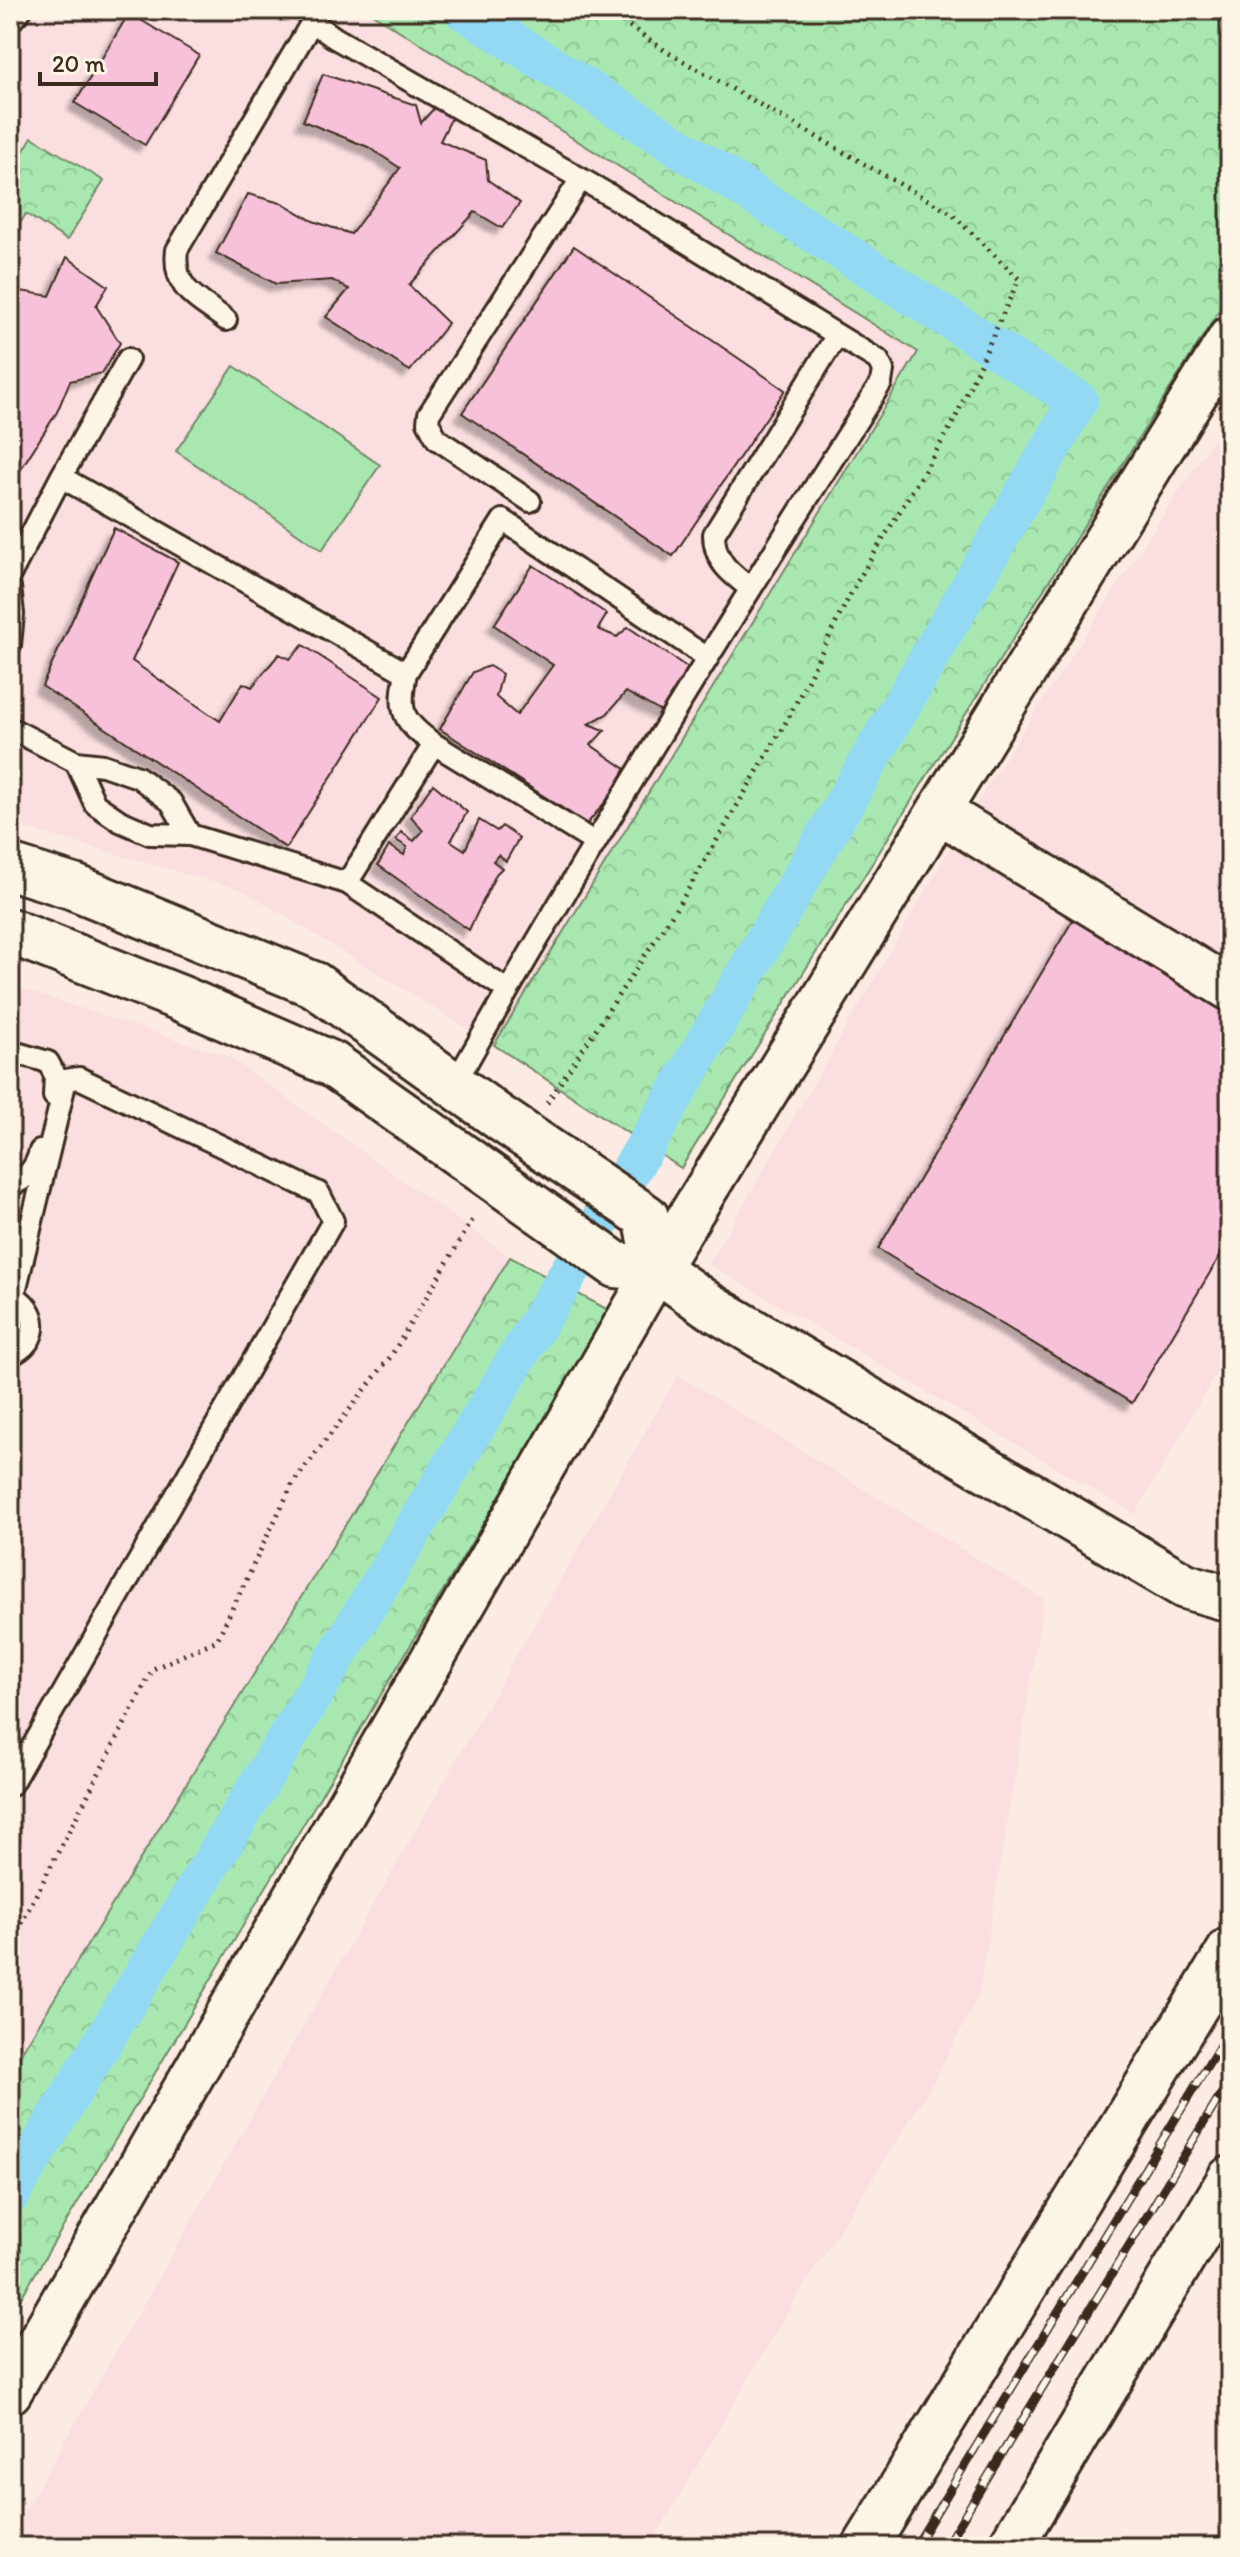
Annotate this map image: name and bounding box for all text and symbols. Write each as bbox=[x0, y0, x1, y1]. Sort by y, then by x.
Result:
scale bar bbox=[40, 36, 156, 86]
text: 20 m bbox=[52, 49, 105, 78]

